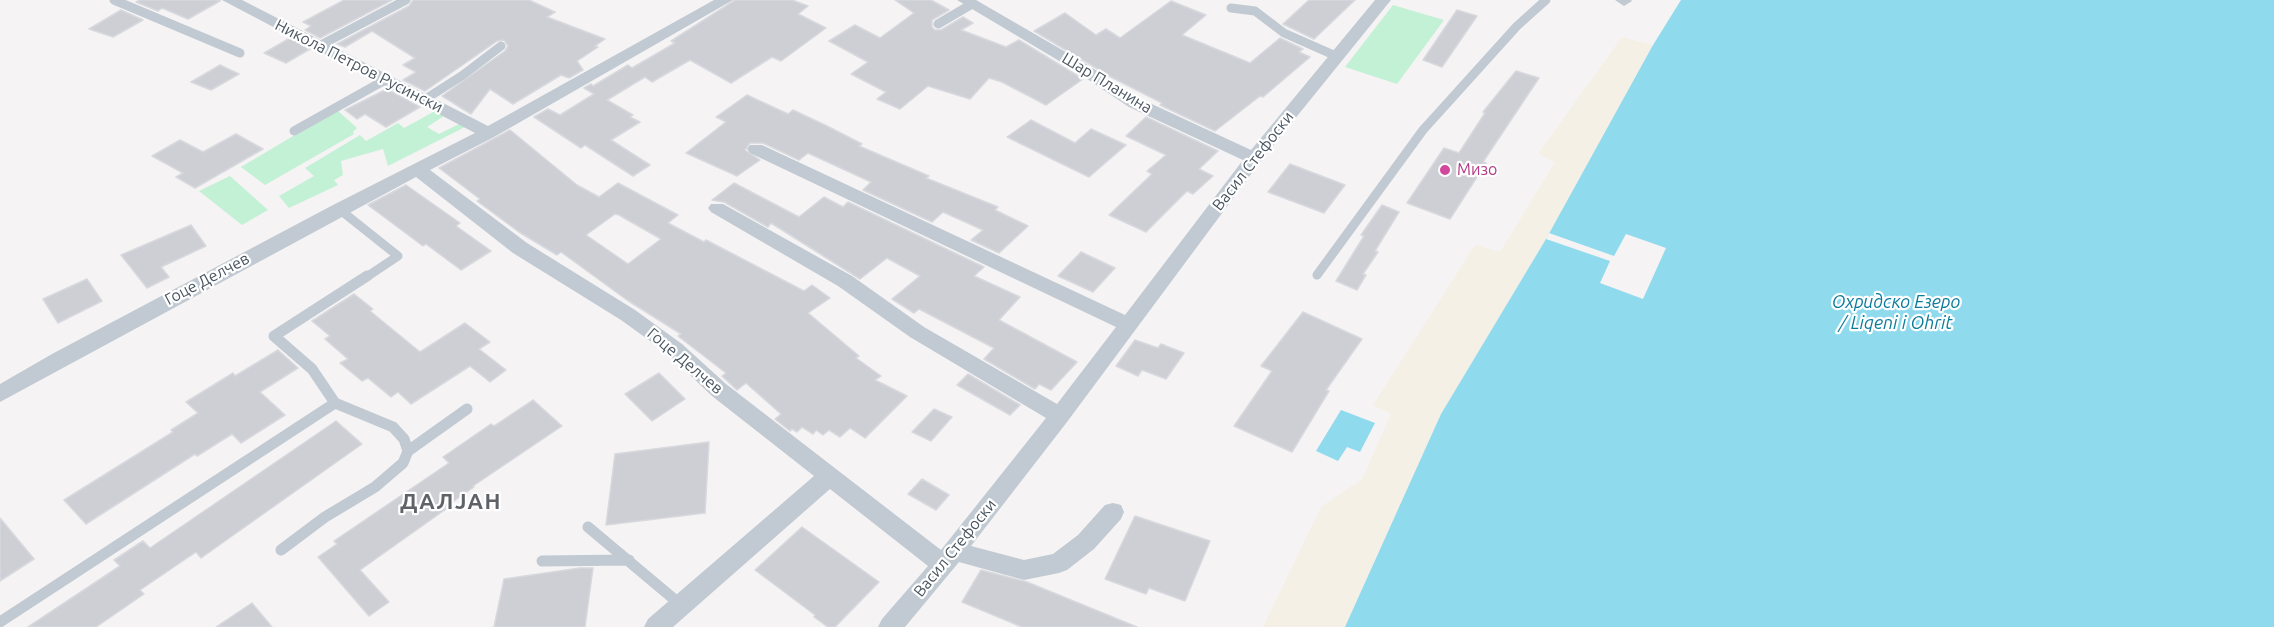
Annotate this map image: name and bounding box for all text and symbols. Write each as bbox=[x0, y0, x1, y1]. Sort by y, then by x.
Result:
street label: Никола Петров Русински bbox=[272, 15, 446, 117]
street label: Шар Планина bbox=[1058, 49, 1156, 117]
street label: Васил Стефоски bbox=[1208, 108, 1298, 214]
place label: Мизо bbox=[1457, 160, 1497, 180]
marker: Мизо bbox=[1438, 163, 1452, 177]
street label: Гоце Делчев bbox=[161, 249, 253, 309]
water label: Охридско Езеро / Liqeni i Ohrit bbox=[1832, 291, 1960, 334]
street label: Гоце Делчев bbox=[643, 324, 727, 398]
district label: ДАЛЈАН bbox=[400, 489, 502, 515]
street label: Васил Стефоски bbox=[910, 495, 1000, 601]

